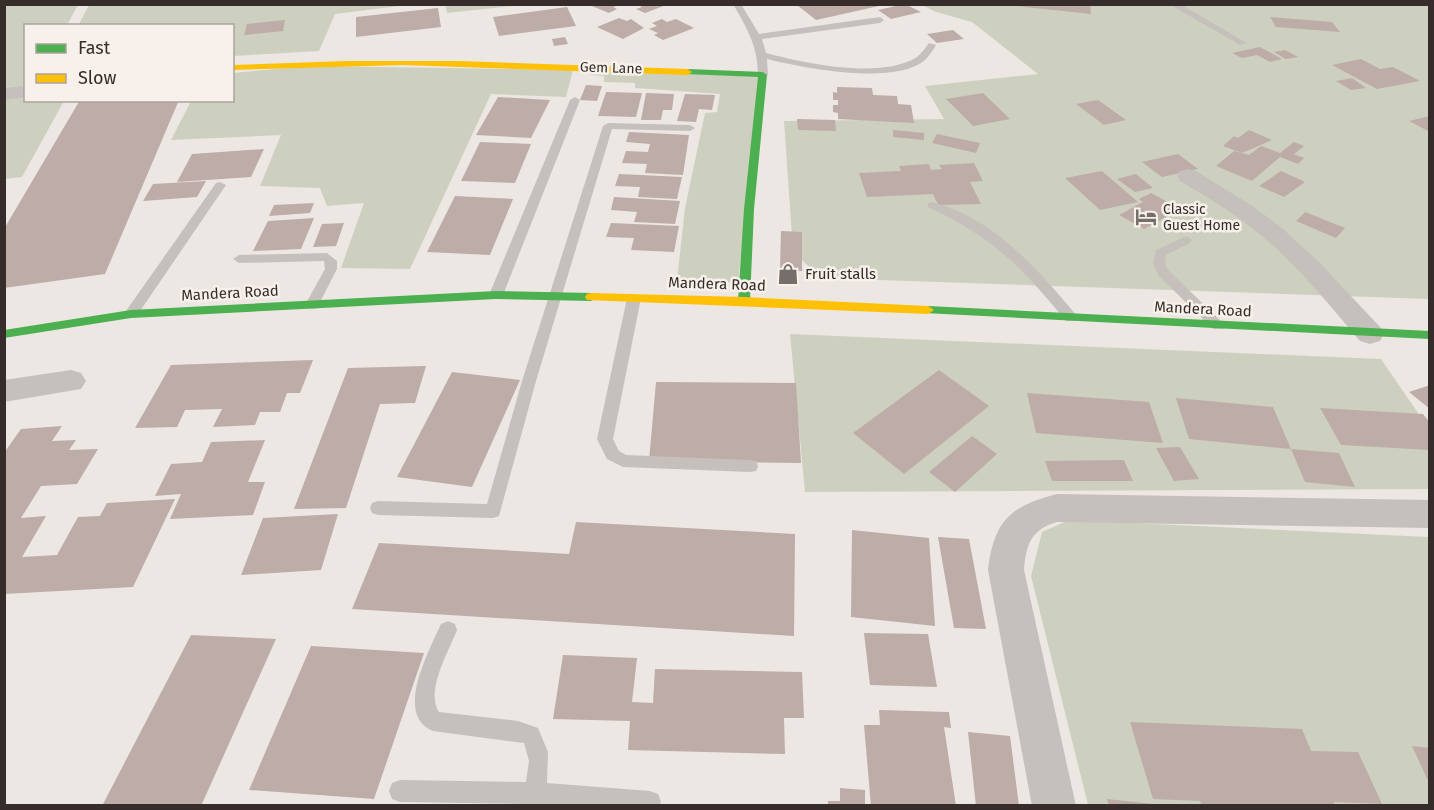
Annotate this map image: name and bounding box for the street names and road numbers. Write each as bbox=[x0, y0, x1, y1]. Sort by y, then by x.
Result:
street label: Gem Lane bbox=[579, 58, 643, 78]
street label: Mandera Road bbox=[668, 273, 766, 295]
street label: Mandera Road bbox=[181, 281, 279, 305]
street label: Mandera Road bbox=[1154, 297, 1252, 321]

